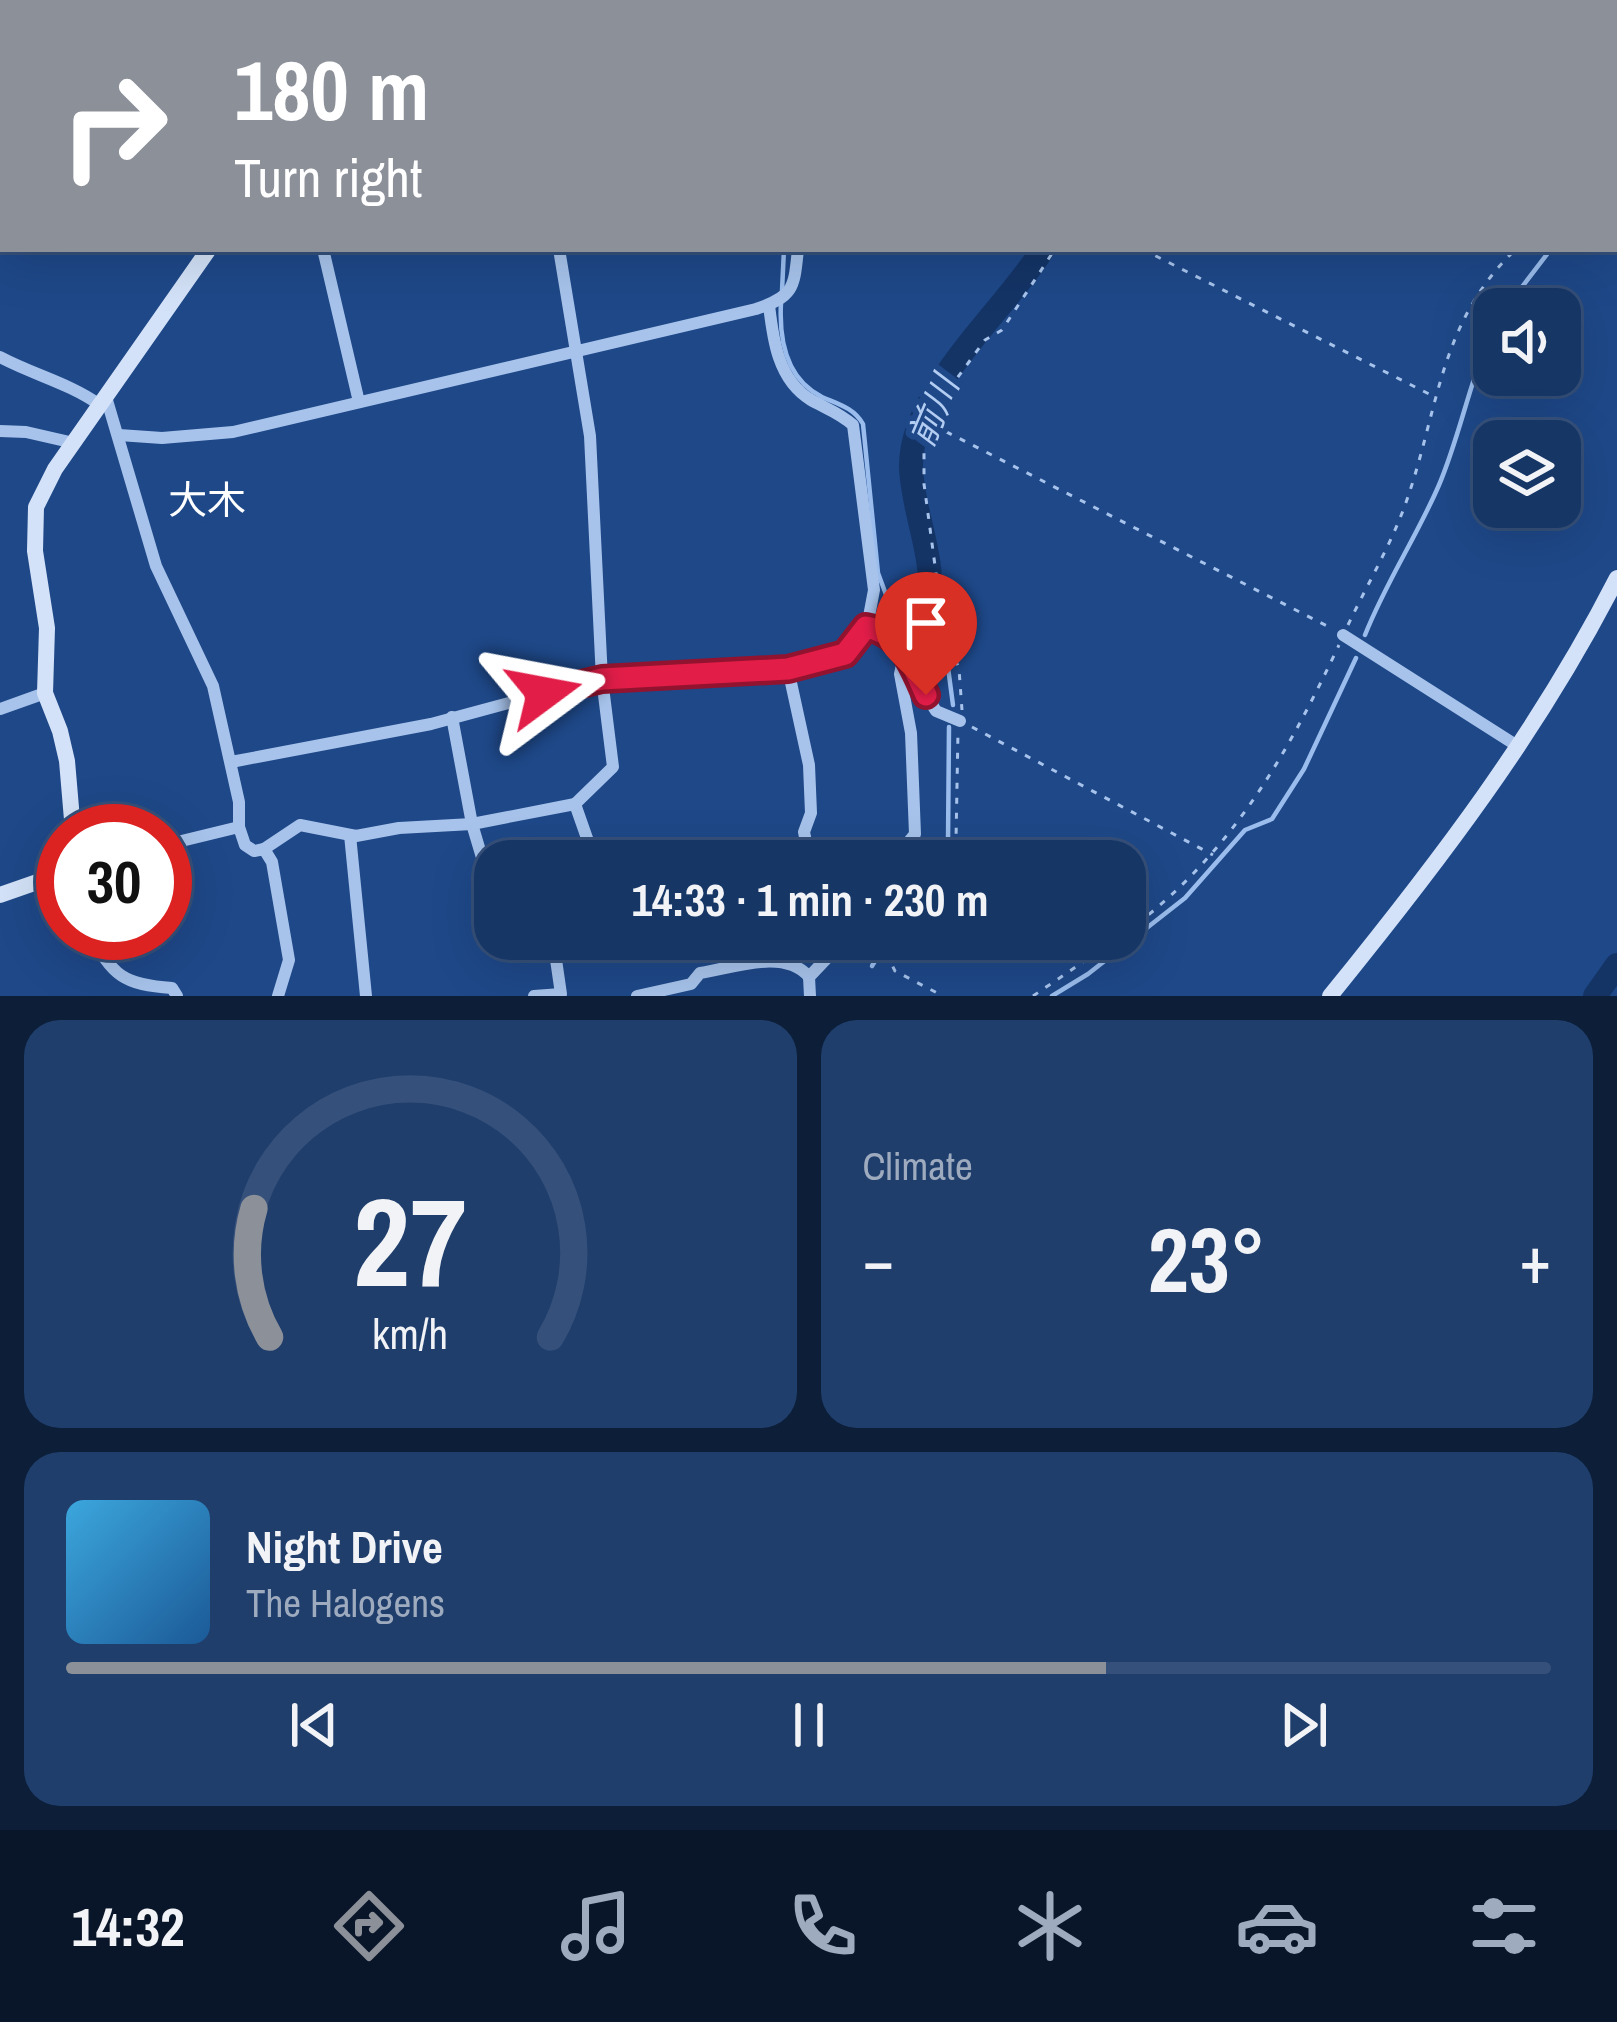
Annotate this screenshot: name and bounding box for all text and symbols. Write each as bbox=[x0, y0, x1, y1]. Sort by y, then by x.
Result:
text: 180 m bbox=[234, 33, 429, 146]
icon: right bbox=[36, 48, 192, 204]
text: Turn right bbox=[234, 141, 422, 214]
map controls bbox=[1473, 288, 1581, 528]
button: sound bbox=[1473, 288, 1581, 396]
water label: 前川 bbox=[897, 365, 971, 454]
button: layers bbox=[1473, 420, 1581, 528]
district label: 大木 bbox=[168, 474, 246, 526]
pin bbox=[875, 572, 977, 695]
icon: arrive bbox=[893, 590, 959, 656]
position arrow bbox=[481, 630, 607, 756]
speed limit sign: 30 bbox=[36, 804, 192, 960]
text: 14:33 · 1 min · 230 m bbox=[632, 869, 988, 930]
text: Climate bbox=[863, 1140, 973, 1192]
text: 27 bbox=[353, 1157, 467, 1325]
text: 23° bbox=[1148, 1199, 1266, 1320]
text: − bbox=[863, 1215, 894, 1304]
text: + bbox=[1519, 1215, 1551, 1304]
text: km/h bbox=[372, 1305, 448, 1362]
text: Night Drive bbox=[246, 1516, 443, 1577]
text: The Halogens bbox=[246, 1577, 445, 1629]
icon: previous bbox=[281, 1692, 347, 1758]
icon: pause bbox=[776, 1692, 842, 1758]
icon: next bbox=[1271, 1692, 1337, 1758]
icon: directions bbox=[327, 1884, 411, 1968]
icon: music bbox=[554, 1884, 638, 1968]
icon: phone bbox=[781, 1884, 865, 1968]
icon: climate bbox=[1008, 1884, 1092, 1968]
icon: car bbox=[1235, 1884, 1319, 1968]
icon: filters bbox=[1462, 1884, 1546, 1968]
text: 14:32 bbox=[71, 1890, 185, 1963]

